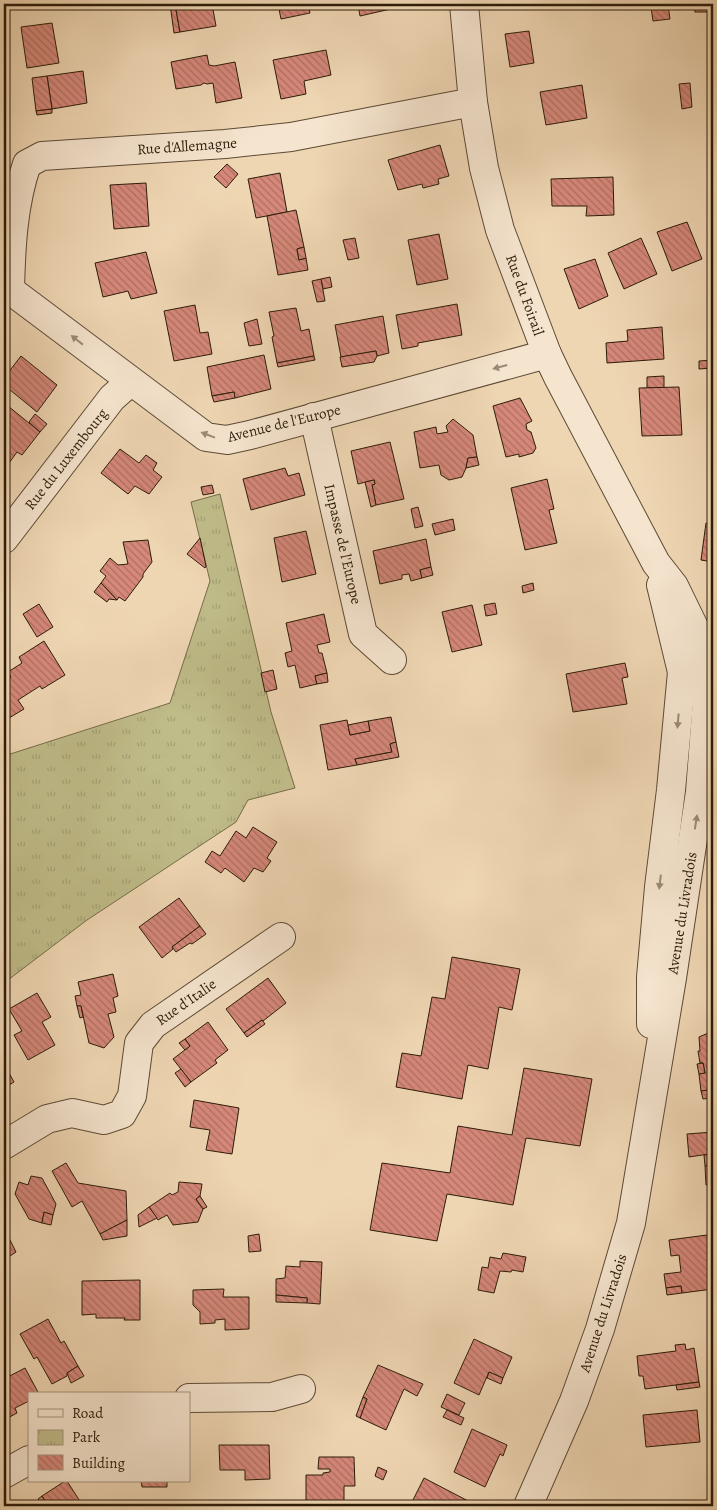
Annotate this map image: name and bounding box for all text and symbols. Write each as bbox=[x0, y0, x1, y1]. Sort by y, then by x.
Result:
street label: Rue d'Allemagne bbox=[136, 133, 238, 159]
street label: Rue du Foirail bbox=[501, 252, 549, 339]
one-way arrow bbox=[71, 334, 84, 345]
one-way arrow bbox=[492, 363, 507, 371]
street label: Avenue de l'Europe bbox=[224, 399, 343, 447]
street label: Rue du Luxembourg bbox=[20, 404, 112, 514]
one-way arrow bbox=[200, 431, 215, 439]
street label: Impasse de l'Europe bbox=[319, 482, 367, 606]
one-way arrow bbox=[673, 713, 681, 729]
one-way arrow bbox=[692, 813, 700, 829]
street label: Avenue du Livradois bbox=[662, 850, 702, 977]
one-way arrow bbox=[656, 875, 664, 891]
street label: Rue d'Italie bbox=[152, 974, 220, 1030]
street label: Avenue du Livradois bbox=[574, 1251, 632, 1376]
legend bbox=[28, 1392, 190, 1482]
text: Road bbox=[72, 1403, 104, 1423]
text: Park bbox=[72, 1427, 101, 1447]
text: Building bbox=[72, 1453, 125, 1473]

